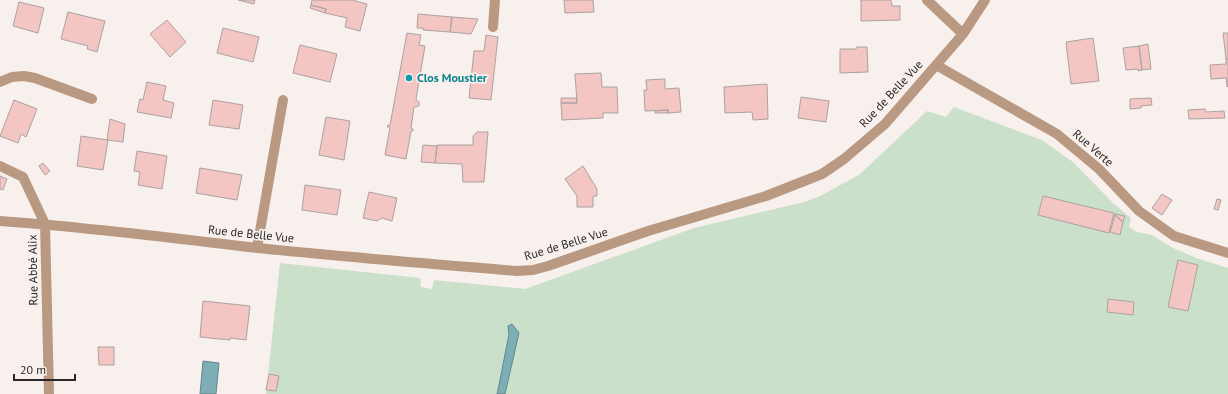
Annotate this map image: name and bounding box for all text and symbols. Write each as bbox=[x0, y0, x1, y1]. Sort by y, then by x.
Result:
street label: Rue de Belle Vue bbox=[856, 57, 926, 130]
place label: Clos Moustier bbox=[417, 70, 488, 85]
marker: Clos Moustier bbox=[404, 73, 414, 83]
street label: Rue Verte bbox=[1070, 126, 1117, 169]
street label: Rue de Belle Vue bbox=[207, 222, 295, 245]
street label: Rue de Belle Vue bbox=[522, 224, 609, 263]
street label: Rue Abbé Alix bbox=[24, 234, 41, 306]
scale bar bbox=[14, 356, 75, 382]
text: 20 m bbox=[20, 362, 46, 377]

